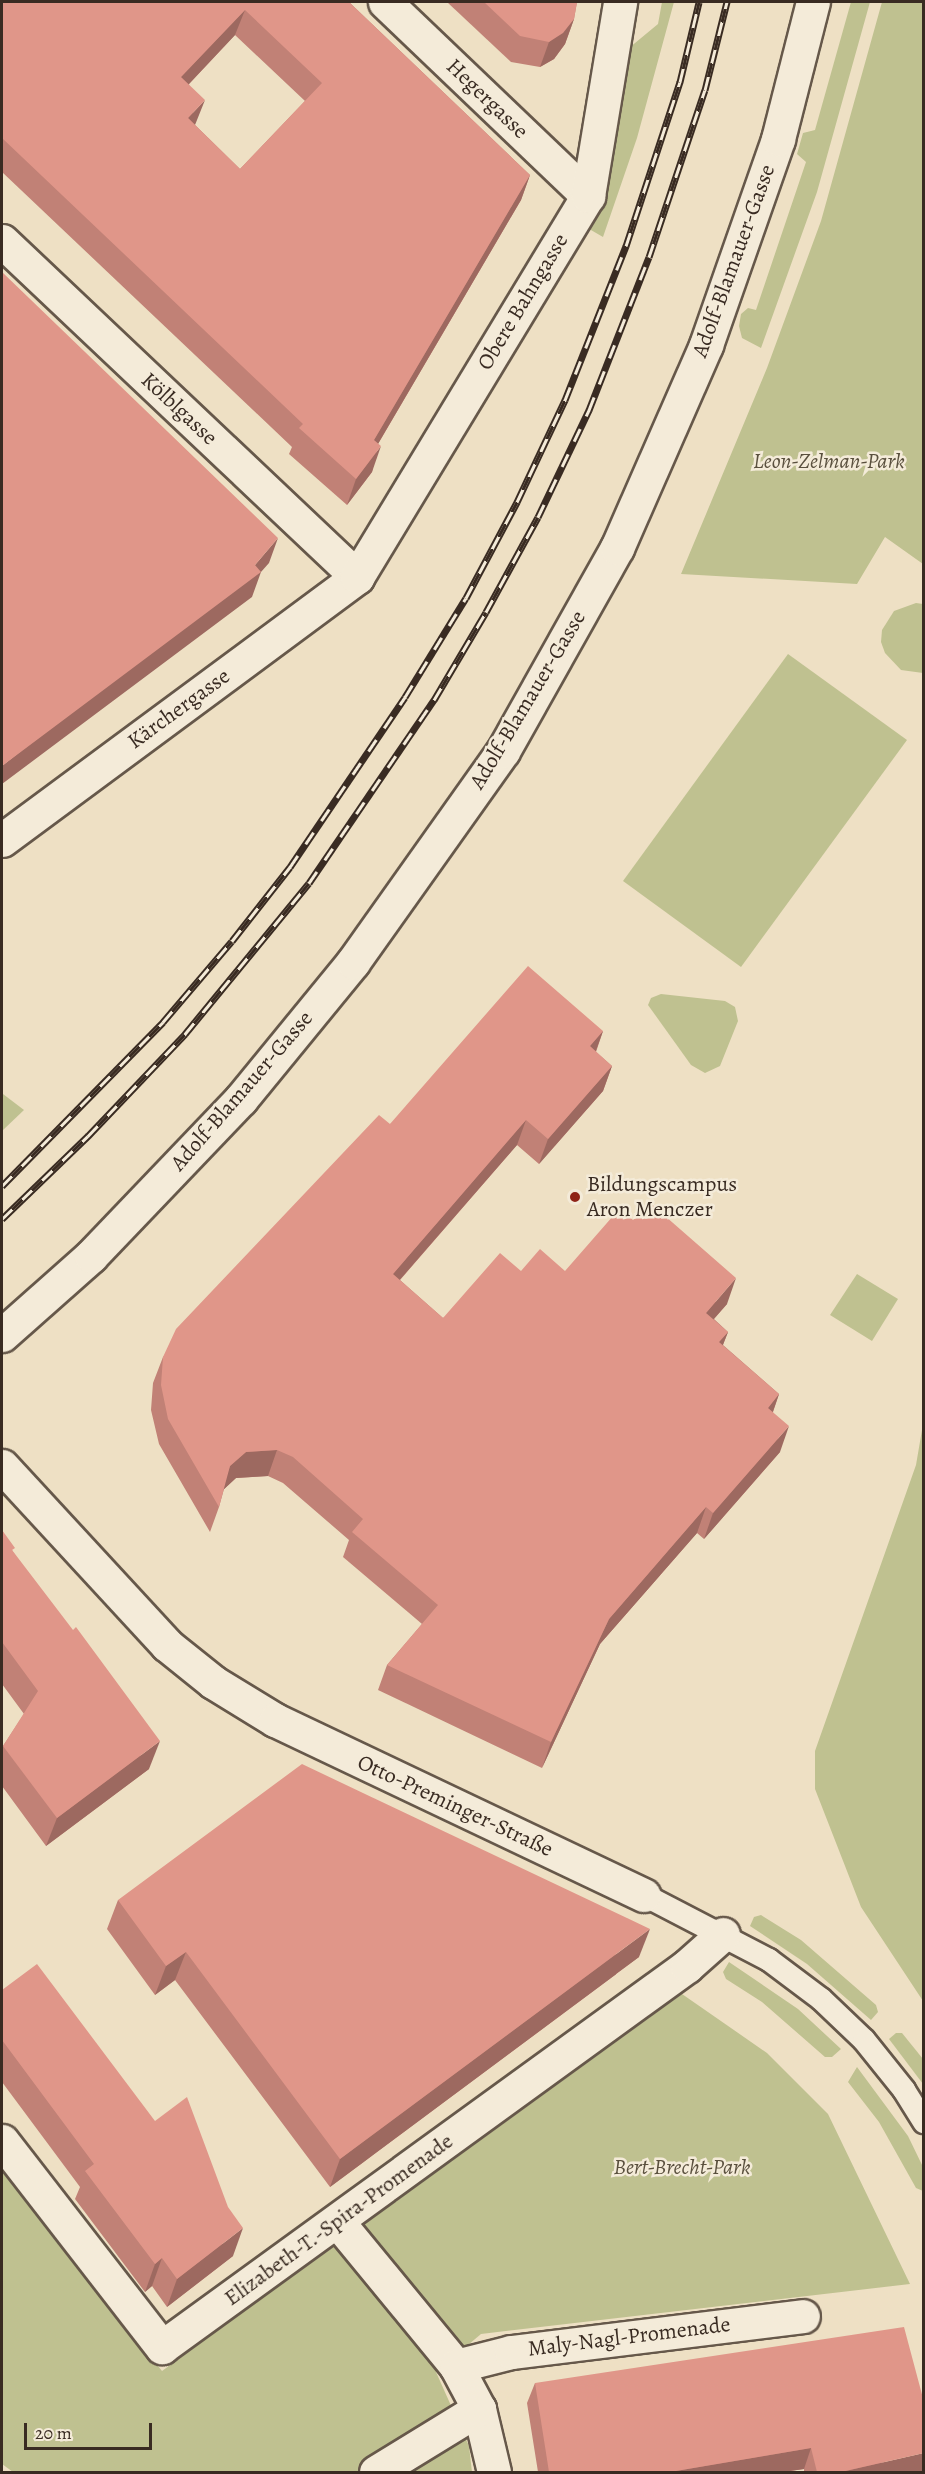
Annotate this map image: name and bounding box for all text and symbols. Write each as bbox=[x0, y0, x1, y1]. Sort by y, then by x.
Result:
street label: Hegergasse bbox=[441, 54, 533, 144]
street label: Adolf-Blamauer-Gasse bbox=[687, 161, 781, 361]
street label: Obere Bahngasse bbox=[472, 229, 574, 375]
street label: Kölblgasse bbox=[135, 367, 223, 451]
park label: Leon-Zelman-Park bbox=[753, 449, 905, 475]
street label: Adolf-Blamauer-Gasse bbox=[464, 606, 592, 794]
street label: Kärchergasse bbox=[123, 663, 235, 755]
street label: Adolf-Blamauer-Gasse bbox=[165, 1006, 319, 1176]
place label: Bildungscampus Aron Menczer bbox=[587, 1171, 737, 1222]
marker: Bildungscampus Aron Menczer bbox=[568, 1190, 582, 1204]
street label: Otto-Preminger-Straße bbox=[353, 1749, 557, 1863]
street label: Elizabeth-T.-Spira-Promenade bbox=[220, 2128, 458, 2312]
park label: Bert-Brecht-Park bbox=[614, 2155, 750, 2181]
street label: Maly-Nagl-Promenade bbox=[526, 2311, 732, 2363]
scale bar bbox=[27, 2411, 154, 2449]
text: 20 m bbox=[35, 2421, 72, 2445]

